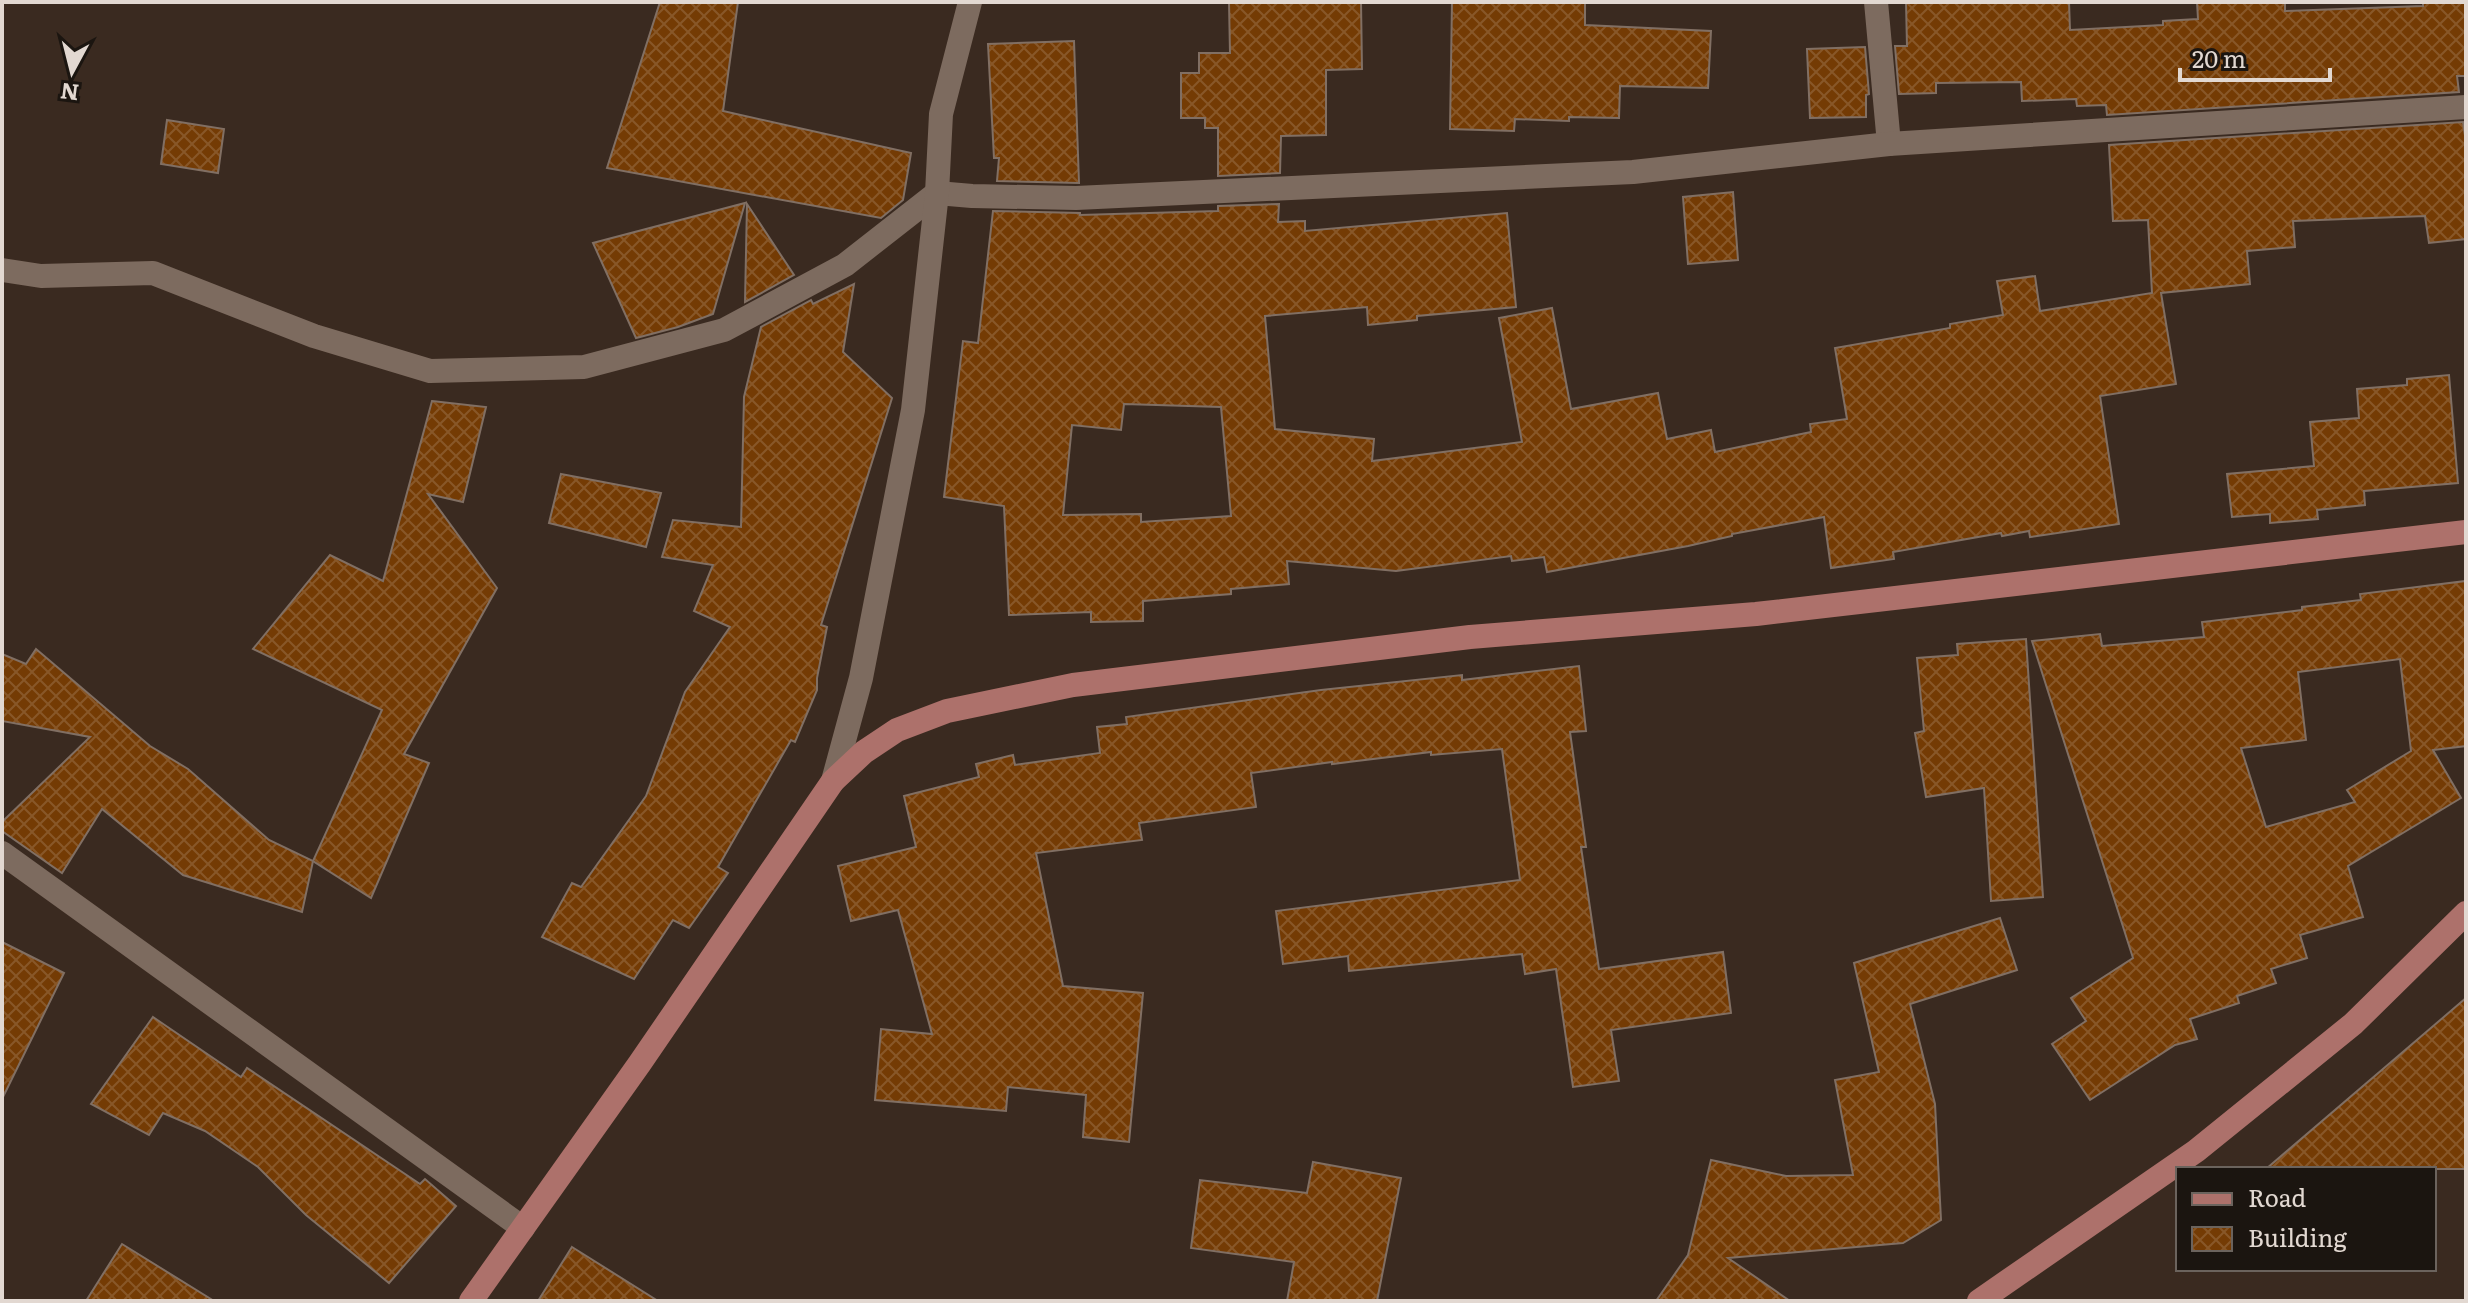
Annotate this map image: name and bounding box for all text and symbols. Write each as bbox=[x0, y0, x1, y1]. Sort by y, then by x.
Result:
north arrow bbox=[32, 32, 112, 112]
scale bar bbox=[2180, 32, 2330, 82]
text: 20 m bbox=[2192, 40, 2246, 75]
text: N bbox=[58, 76, 81, 111]
legend bbox=[2176, 1167, 2436, 1271]
text: Road bbox=[2248, 1179, 2307, 1214]
text: Building bbox=[2248, 1219, 2347, 1254]

